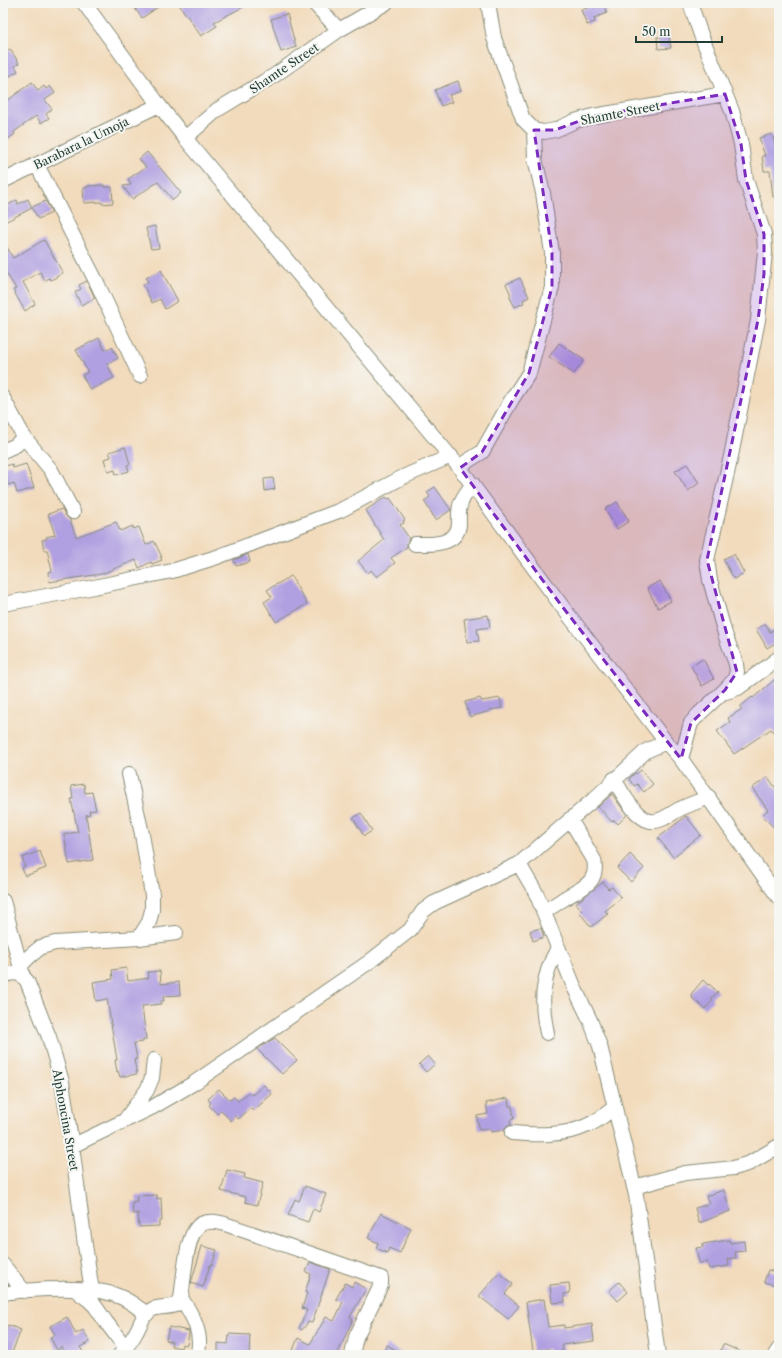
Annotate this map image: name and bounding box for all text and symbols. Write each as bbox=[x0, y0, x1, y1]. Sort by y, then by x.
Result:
scale bar bbox=[636, 18, 722, 44]
text: 50 m bbox=[642, 24, 671, 39]
street label: Shamte Street bbox=[246, 39, 322, 97]
street label: Shamte Street bbox=[579, 98, 662, 128]
street label: Barabara la Umoja bbox=[31, 113, 132, 173]
street label: Alphoncina Street bbox=[49, 1067, 82, 1173]

